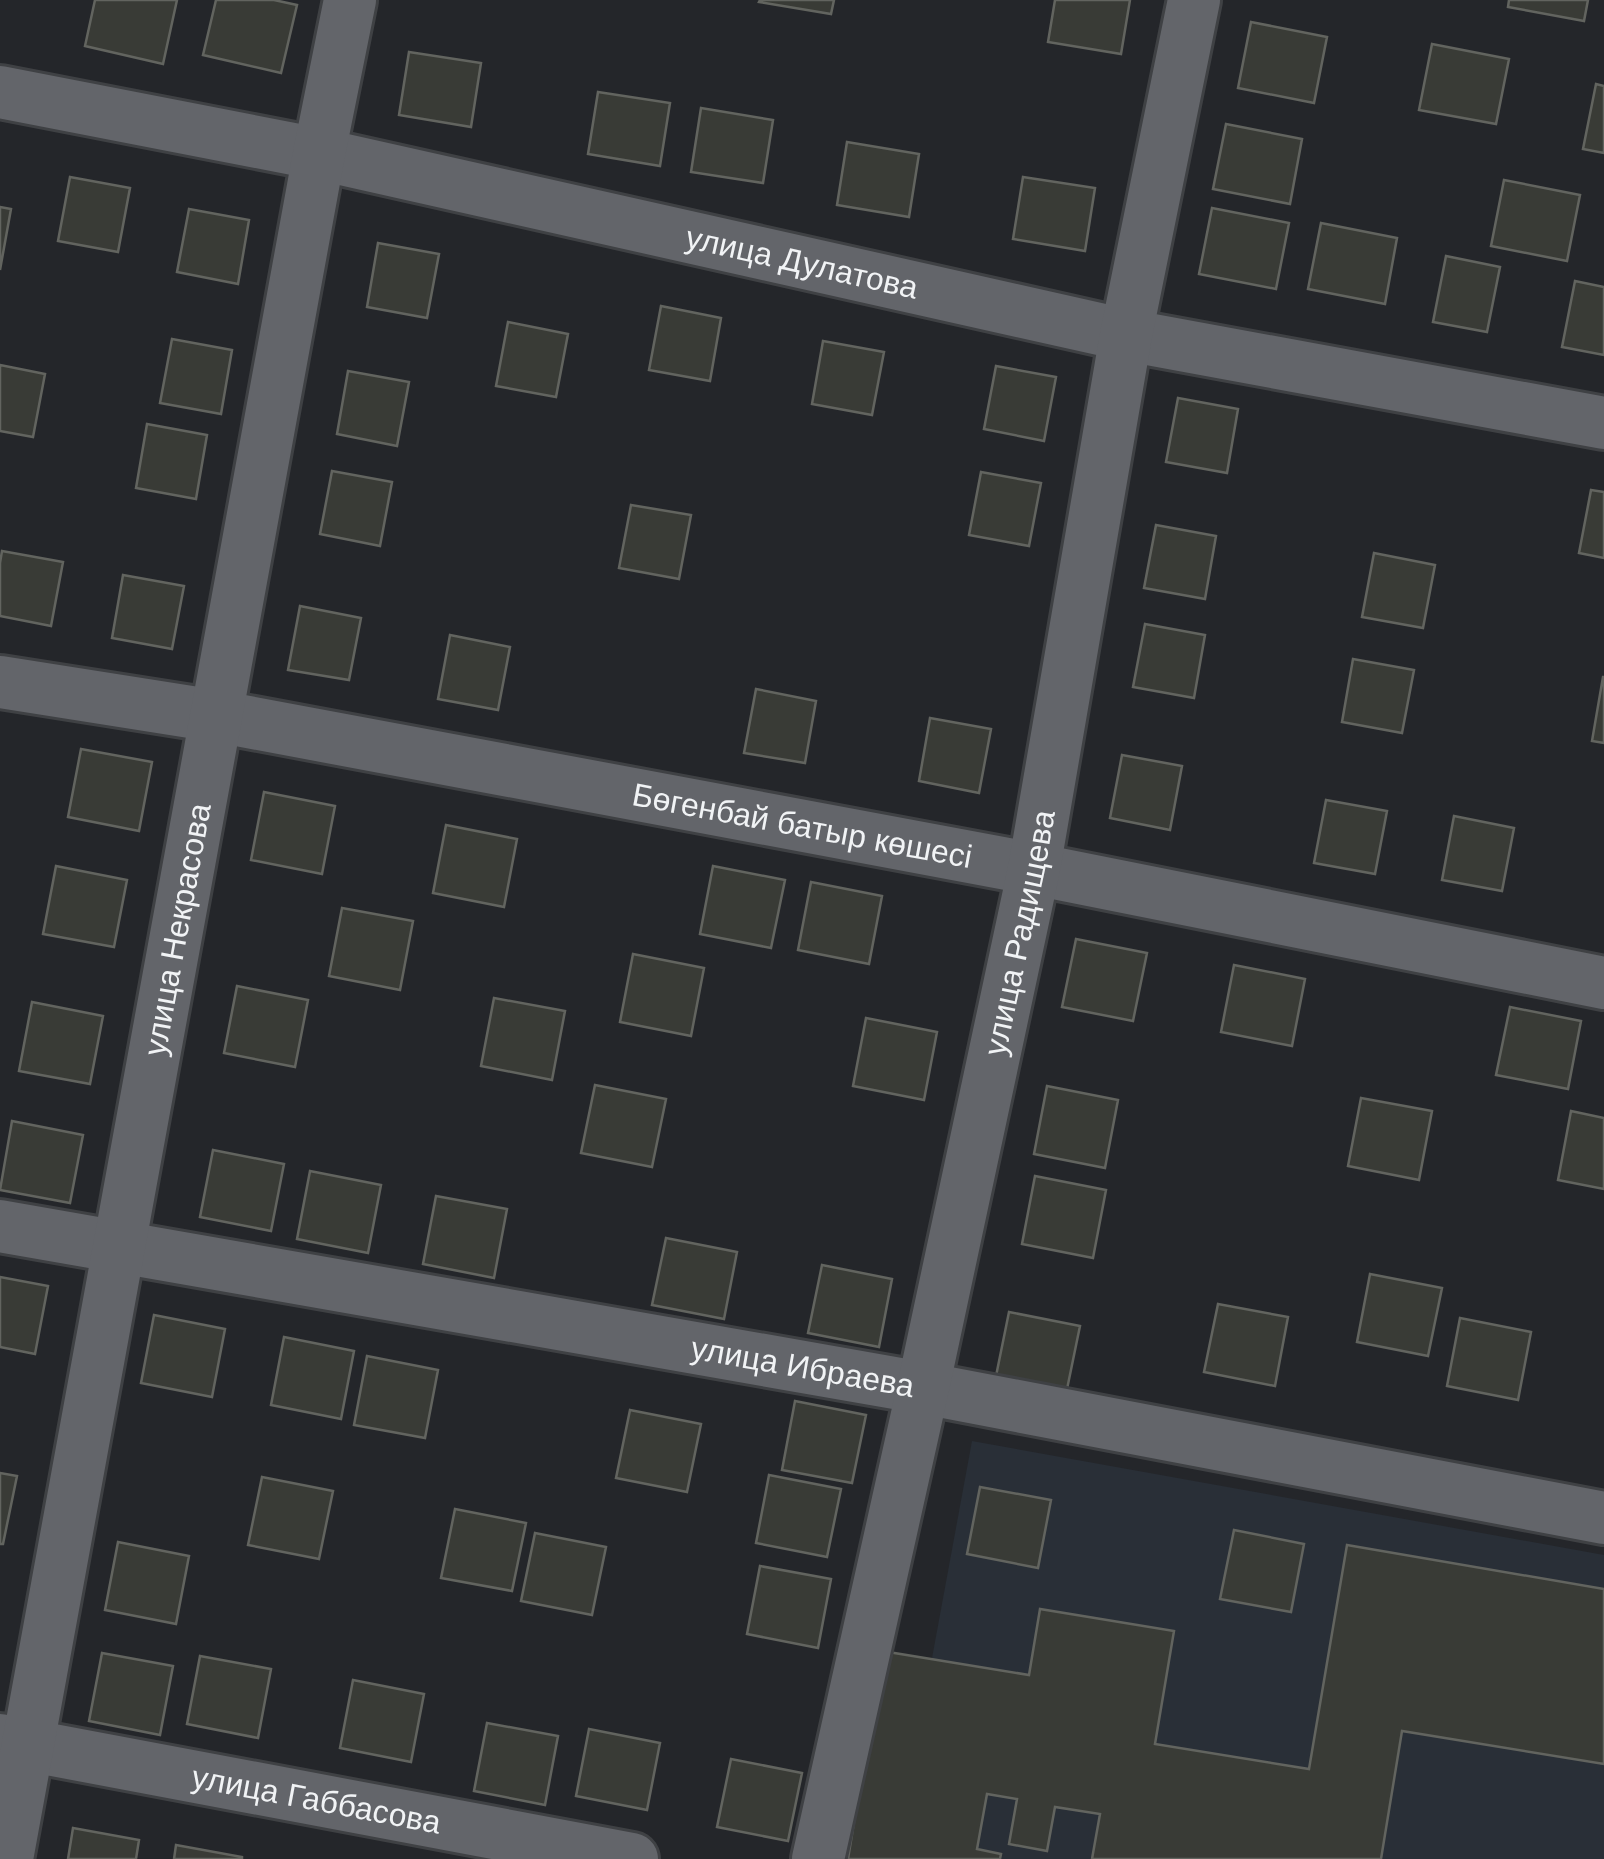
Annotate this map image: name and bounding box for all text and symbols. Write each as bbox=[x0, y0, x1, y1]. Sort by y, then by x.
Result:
street label: улица Дулатова bbox=[683, 219, 922, 306]
street label: Бөгенбай батыр көшесі bbox=[629, 776, 975, 875]
street label: улица Некрасова bbox=[136, 800, 218, 1059]
street label: улица Радищева bbox=[977, 807, 1062, 1059]
street label: улица Ибраева bbox=[688, 1330, 917, 1404]
street label: улица Габбасова bbox=[189, 1759, 444, 1841]

